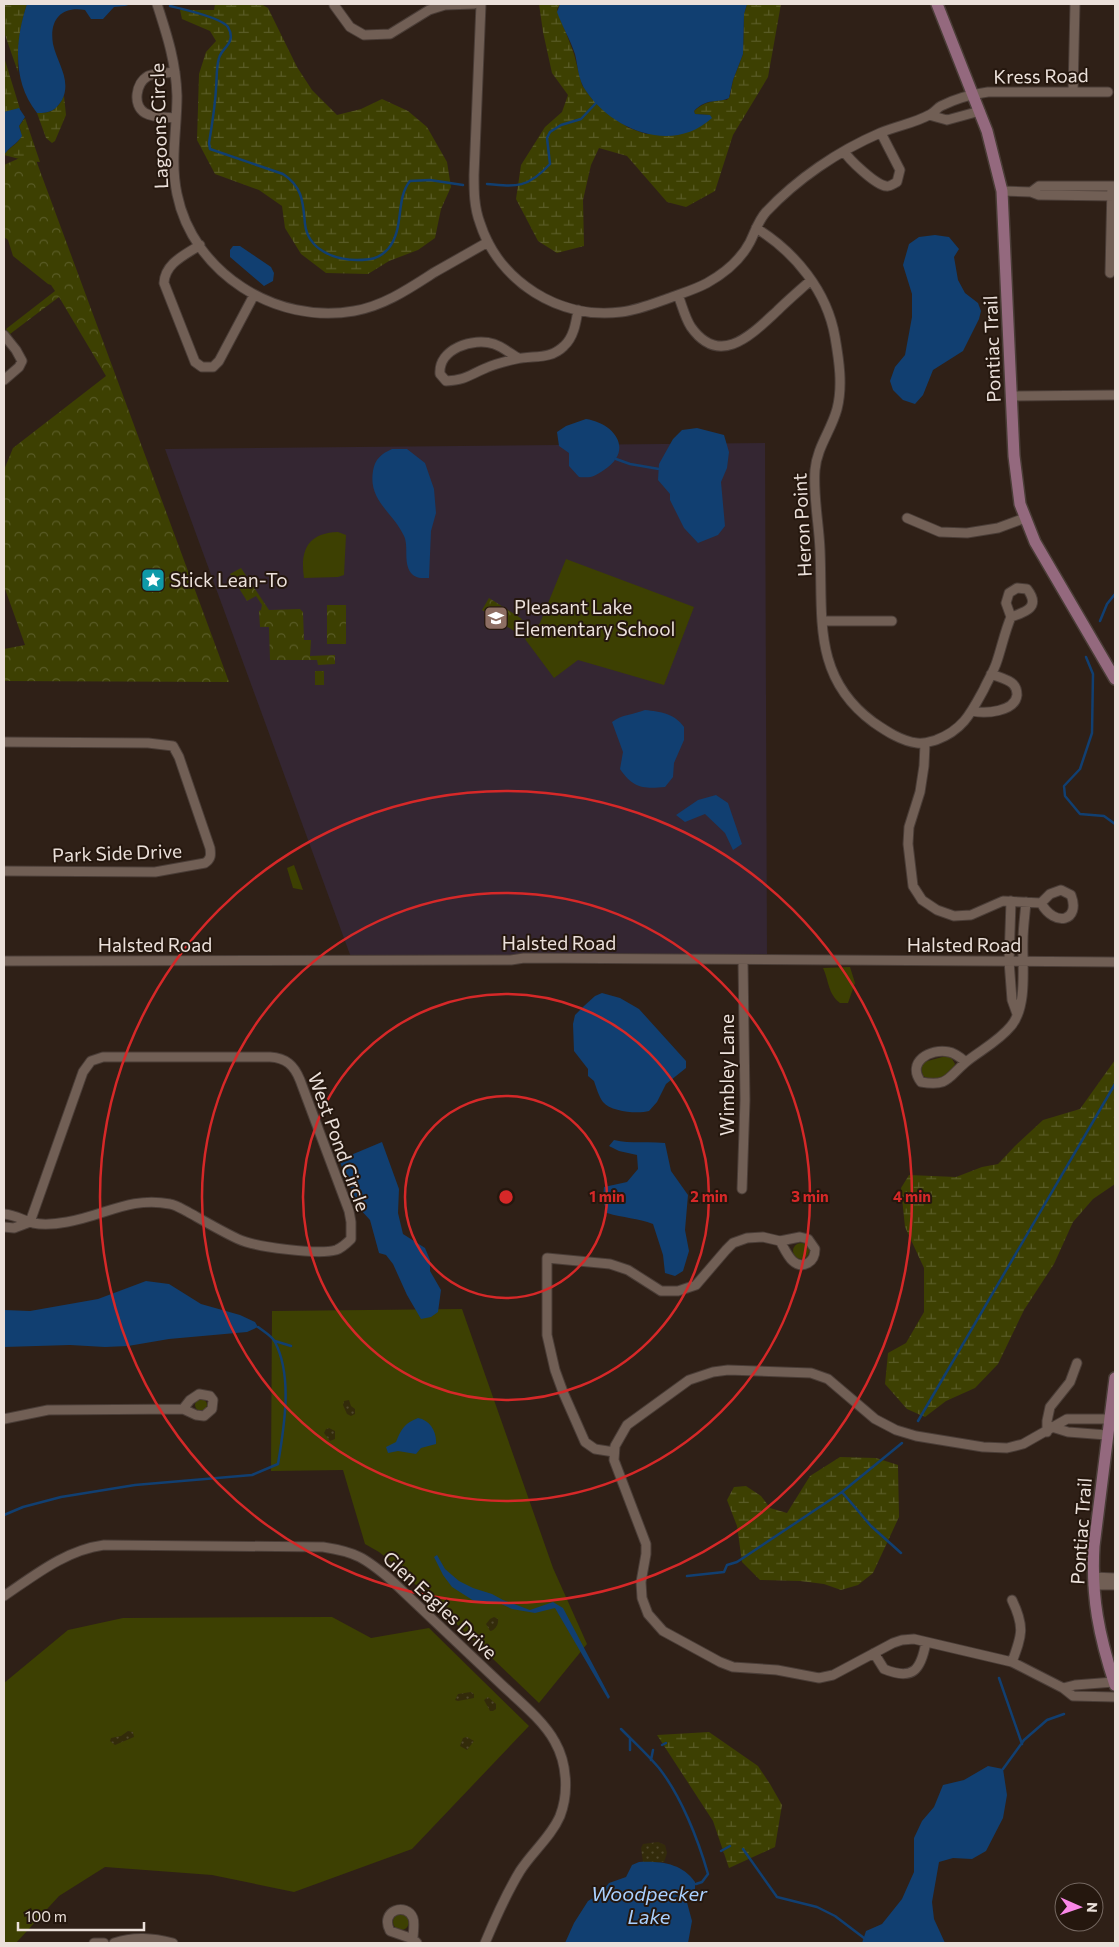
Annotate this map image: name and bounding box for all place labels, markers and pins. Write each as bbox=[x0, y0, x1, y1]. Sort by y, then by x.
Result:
place icon: Stick Lean-To bbox=[140, 567, 166, 593]
place label: Stick Lean-To bbox=[170, 568, 288, 591]
place label: Pleasant Lake Elementary School bbox=[514, 595, 675, 640]
school or university icon: Pleasant Lake Elementary School bbox=[483, 605, 509, 631]
centre of rings bbox=[497, 1188, 515, 1206]

